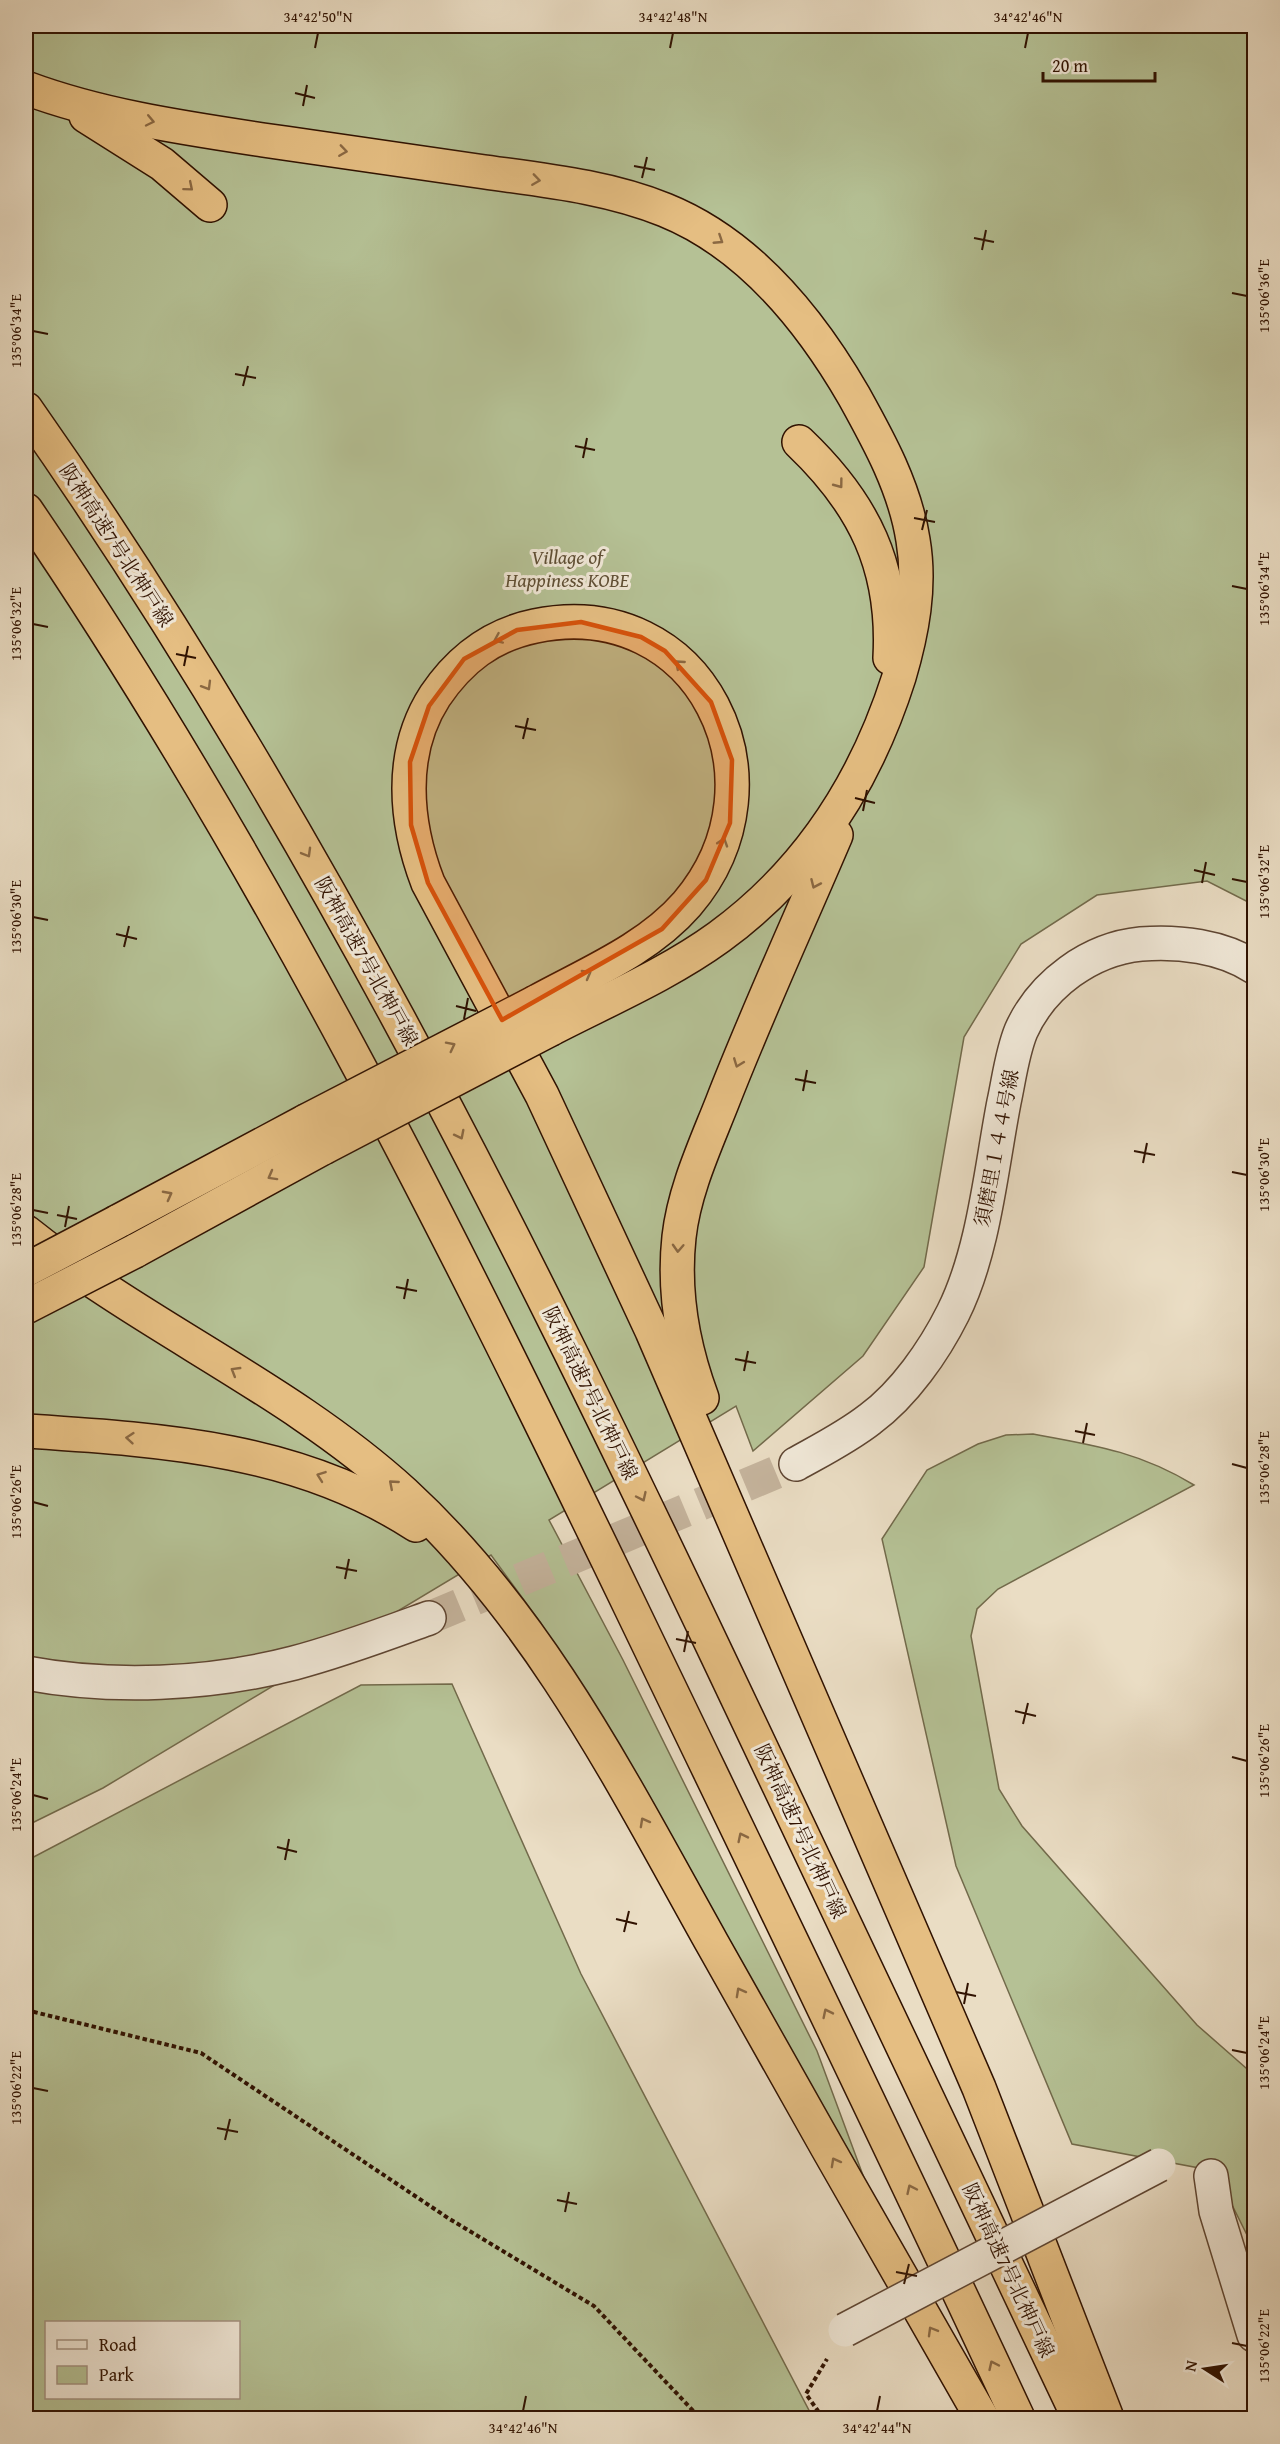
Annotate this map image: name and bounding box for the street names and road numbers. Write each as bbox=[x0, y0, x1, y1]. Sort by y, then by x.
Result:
street label: 阪神高速7号北神戸線 bbox=[53, 458, 181, 632]
street label: 阪神高速7号北神戸線 bbox=[308, 871, 426, 1051]
street label: 須磨里１４４号線 bbox=[967, 1067, 1025, 1229]
street label: 阪神高速7号北神戸線 bbox=[536, 1301, 646, 1485]
street label: 阪神高速7号北神戸線 bbox=[748, 1739, 854, 1923]
street label: 阪神高速7号北神戸線 bbox=[956, 2178, 1062, 2362]

